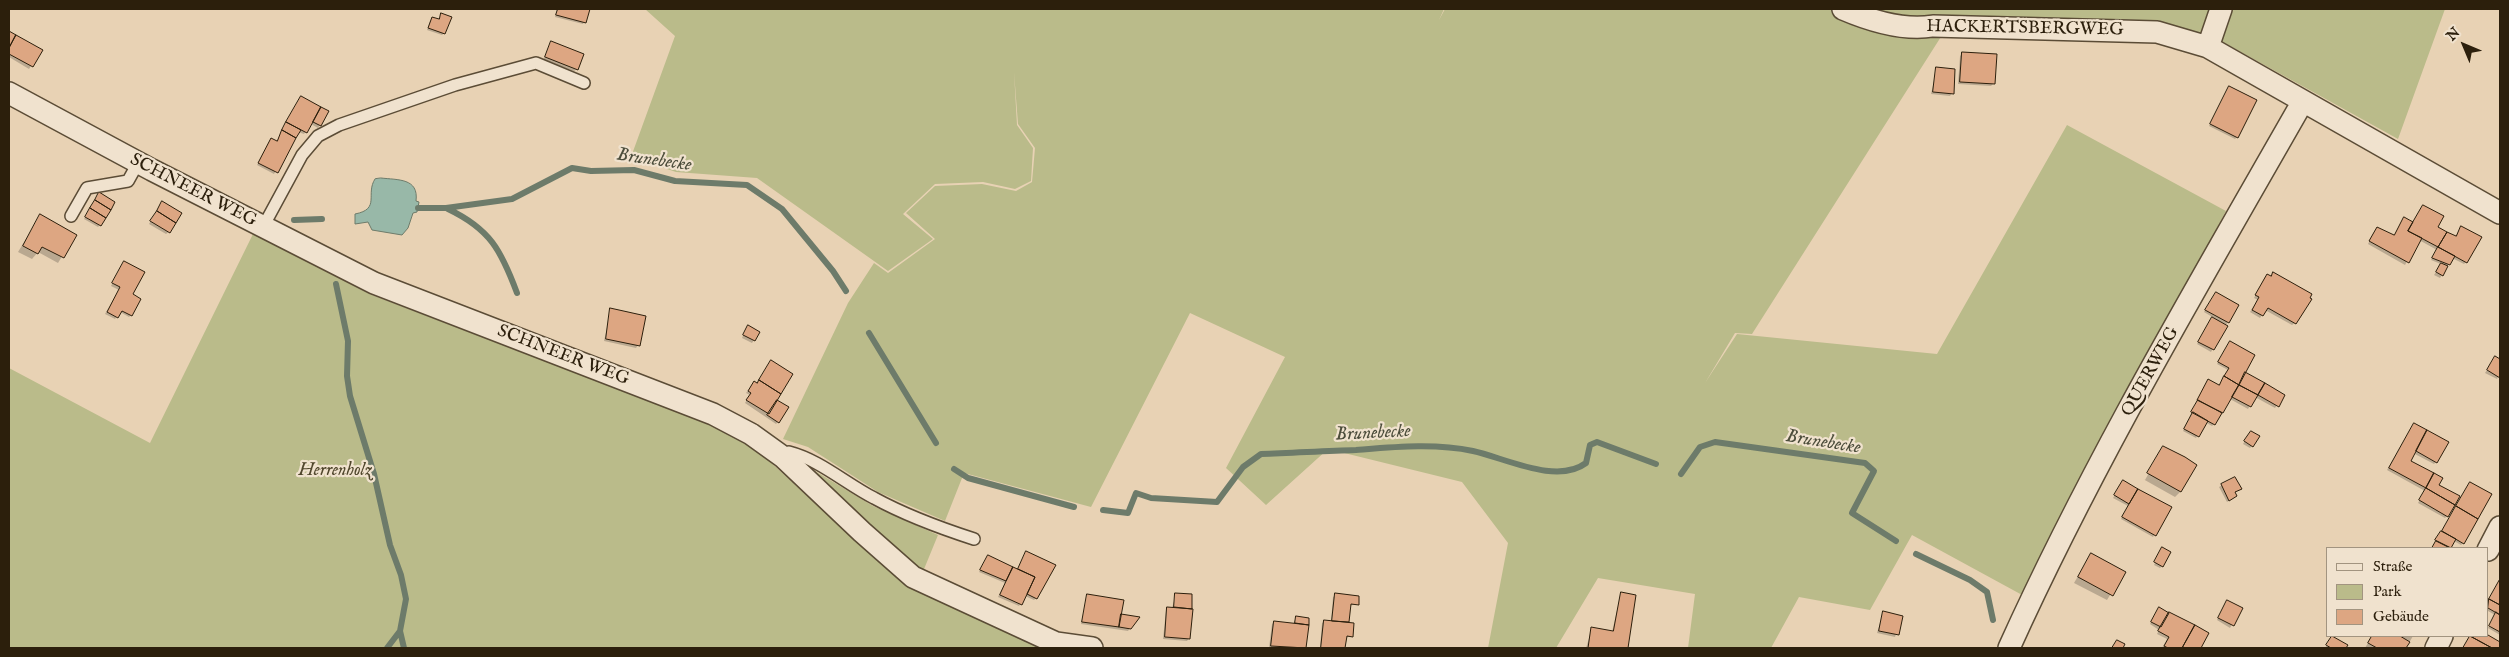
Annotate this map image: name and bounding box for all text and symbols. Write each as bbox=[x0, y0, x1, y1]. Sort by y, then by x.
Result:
street label: HACKERTSBERGWEG bbox=[1926, 16, 2124, 42]
north arrow bbox=[2439, 20, 2489, 70]
text: N bbox=[2443, 24, 2464, 45]
water label: Brunebecke bbox=[615, 144, 693, 178]
street label: SCHNEER WEG bbox=[126, 150, 260, 232]
street label: SCHNEER WEG bbox=[494, 321, 632, 391]
street label: QUERWEG bbox=[2118, 323, 2184, 421]
water label: Brunebecke bbox=[1335, 421, 1411, 447]
water label: Brunebecke bbox=[1784, 426, 1862, 460]
park label: Herrenholz bbox=[298, 460, 372, 482]
legend bbox=[2326, 547, 2489, 637]
text: Straße bbox=[2373, 557, 2412, 576]
text: Park bbox=[2373, 582, 2402, 601]
text: Gebäude bbox=[2373, 607, 2429, 626]

